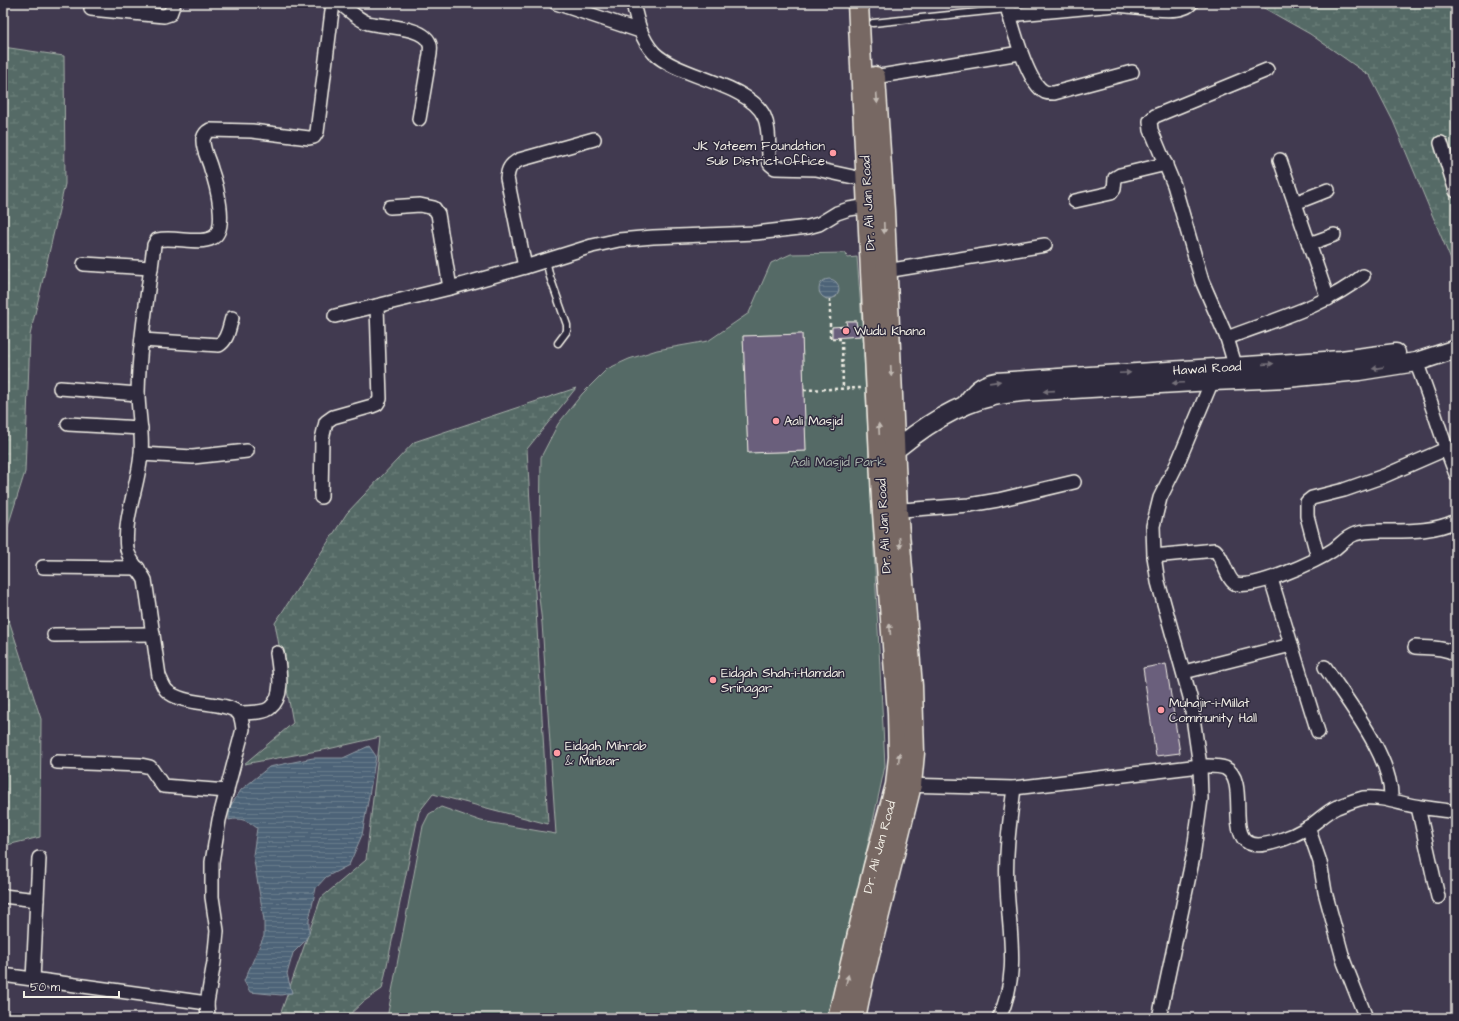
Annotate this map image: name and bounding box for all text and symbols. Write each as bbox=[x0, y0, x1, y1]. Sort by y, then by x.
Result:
one-way arrow bbox=[873, 92, 880, 104]
place label: JK Yateem Foundation Sub District Office bbox=[693, 137, 825, 170]
marker: JK Yateem Foundation Sub District Office bbox=[828, 148, 838, 158]
street label: Dr. Ali Jan Road bbox=[857, 155, 879, 251]
one-way arrow bbox=[881, 222, 888, 234]
place label: Wudu Khana bbox=[854, 322, 926, 340]
marker: Wudu Khana bbox=[841, 326, 851, 336]
street label: Hawal Road bbox=[1172, 357, 1242, 380]
one-way arrow bbox=[1262, 361, 1274, 368]
one-way arrow bbox=[887, 365, 894, 378]
one-way arrow bbox=[1372, 365, 1384, 371]
one-way arrow bbox=[1119, 369, 1131, 376]
one-way arrow bbox=[989, 379, 1001, 385]
one-way arrow bbox=[1172, 379, 1184, 386]
one-way arrow bbox=[1043, 387, 1055, 394]
place label: Aali Masjid bbox=[784, 412, 843, 430]
marker: Aali Masjid bbox=[771, 416, 781, 426]
one-way arrow bbox=[876, 422, 882, 435]
park label: Aali Masjid Park bbox=[791, 453, 885, 471]
street label: Dr. Ali Jan Road bbox=[873, 478, 895, 574]
one-way arrow bbox=[897, 537, 904, 549]
one-way arrow bbox=[887, 623, 894, 635]
place label: Eidgah Shah-i-Hamdan Srinagar bbox=[721, 664, 845, 698]
marker: Eidgah Shah-i-Hamdan Srinagar bbox=[708, 675, 718, 685]
place label: Muhajir-i-Millat Community Hall bbox=[1169, 694, 1257, 728]
marker: Muhajir-i-Millat Community Hall bbox=[1156, 705, 1166, 715]
place label: Eidgah Mihrab & Minbar bbox=[565, 737, 647, 770]
marker: Eidgah Mihrab & Minbar bbox=[552, 748, 562, 758]
one-way arrow bbox=[895, 752, 902, 764]
street label: Dr. Ali Jan Road bbox=[859, 798, 900, 895]
scale bar bbox=[24, 973, 119, 999]
one-way arrow bbox=[845, 974, 851, 986]
text: 50 m bbox=[30, 979, 61, 996]

